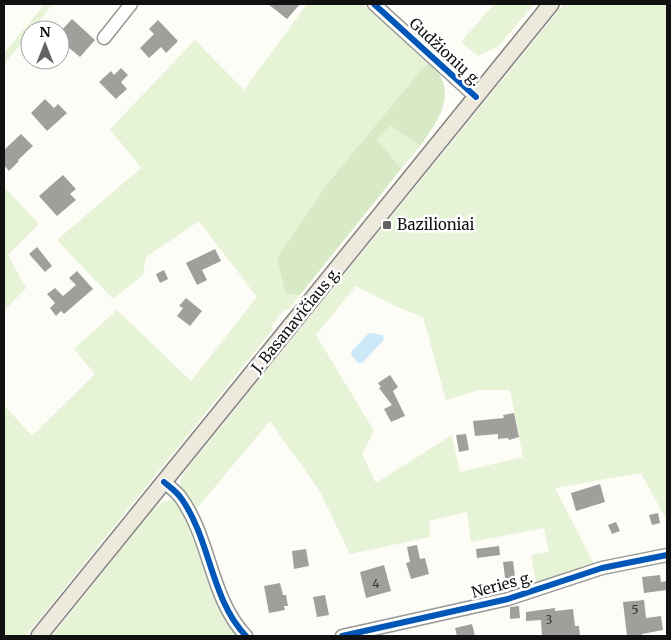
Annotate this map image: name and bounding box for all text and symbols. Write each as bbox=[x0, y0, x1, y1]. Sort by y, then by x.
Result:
street label: Gudžionių g. bbox=[406, 14, 485, 90]
north arrow bbox=[20, 20, 70, 70]
text: N bbox=[39, 23, 51, 41]
place label: Bazilioniai bbox=[397, 215, 475, 234]
marker: Bazilioniai bbox=[381, 219, 393, 231]
street label: J. Basanavičiaus g. bbox=[247, 263, 344, 377]
street label: Neries g. bbox=[469, 567, 534, 602]
house number: 4 bbox=[372, 576, 380, 591]
house number: 5 bbox=[631, 602, 639, 617]
house number: 3 bbox=[546, 612, 553, 627]

